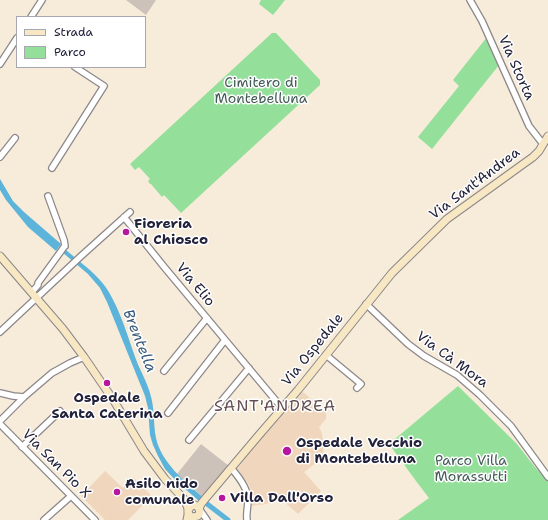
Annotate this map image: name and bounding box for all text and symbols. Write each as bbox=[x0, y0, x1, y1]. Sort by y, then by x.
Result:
legend bbox=[16, 16, 146, 68]
text: Strada bbox=[54, 24, 93, 40]
street label: Via Storta bbox=[494, 33, 538, 103]
text: Parco bbox=[54, 44, 86, 60]
park label: Cimitero di Montebelluna bbox=[214, 75, 308, 108]
street label: Via Sant'Andrea bbox=[426, 144, 524, 224]
place label: Fioreria al Chiosco bbox=[134, 216, 208, 248]
marker: Fioreria al Chiosco bbox=[121, 227, 131, 237]
street label: Via Elio bbox=[172, 260, 218, 310]
water label: Brentella bbox=[118, 307, 160, 375]
street label: Via Ospedale bbox=[279, 310, 347, 390]
street label: Via Cà Mora bbox=[413, 328, 491, 392]
marker: Ospedale Santa Caterina bbox=[102, 378, 112, 388]
place label: Ospedale Santa Caterina bbox=[52, 390, 162, 422]
district label: SANT'ANDREA bbox=[214, 397, 336, 417]
street label: Via San Pio X bbox=[18, 426, 94, 502]
place label: Ospedale Vecchio di Montebelluna bbox=[296, 435, 422, 468]
marker: Ospedale Vecchio di Montebelluna bbox=[281, 445, 293, 457]
park label: Parco Villa Morassutti bbox=[435, 453, 507, 486]
place label: Asilo nido comunale bbox=[125, 476, 198, 508]
marker: Asilo nido comunale bbox=[112, 487, 122, 497]
place label: Villa Dall'Orso bbox=[230, 490, 333, 506]
marker: Villa Dall'Orso bbox=[217, 493, 227, 503]

